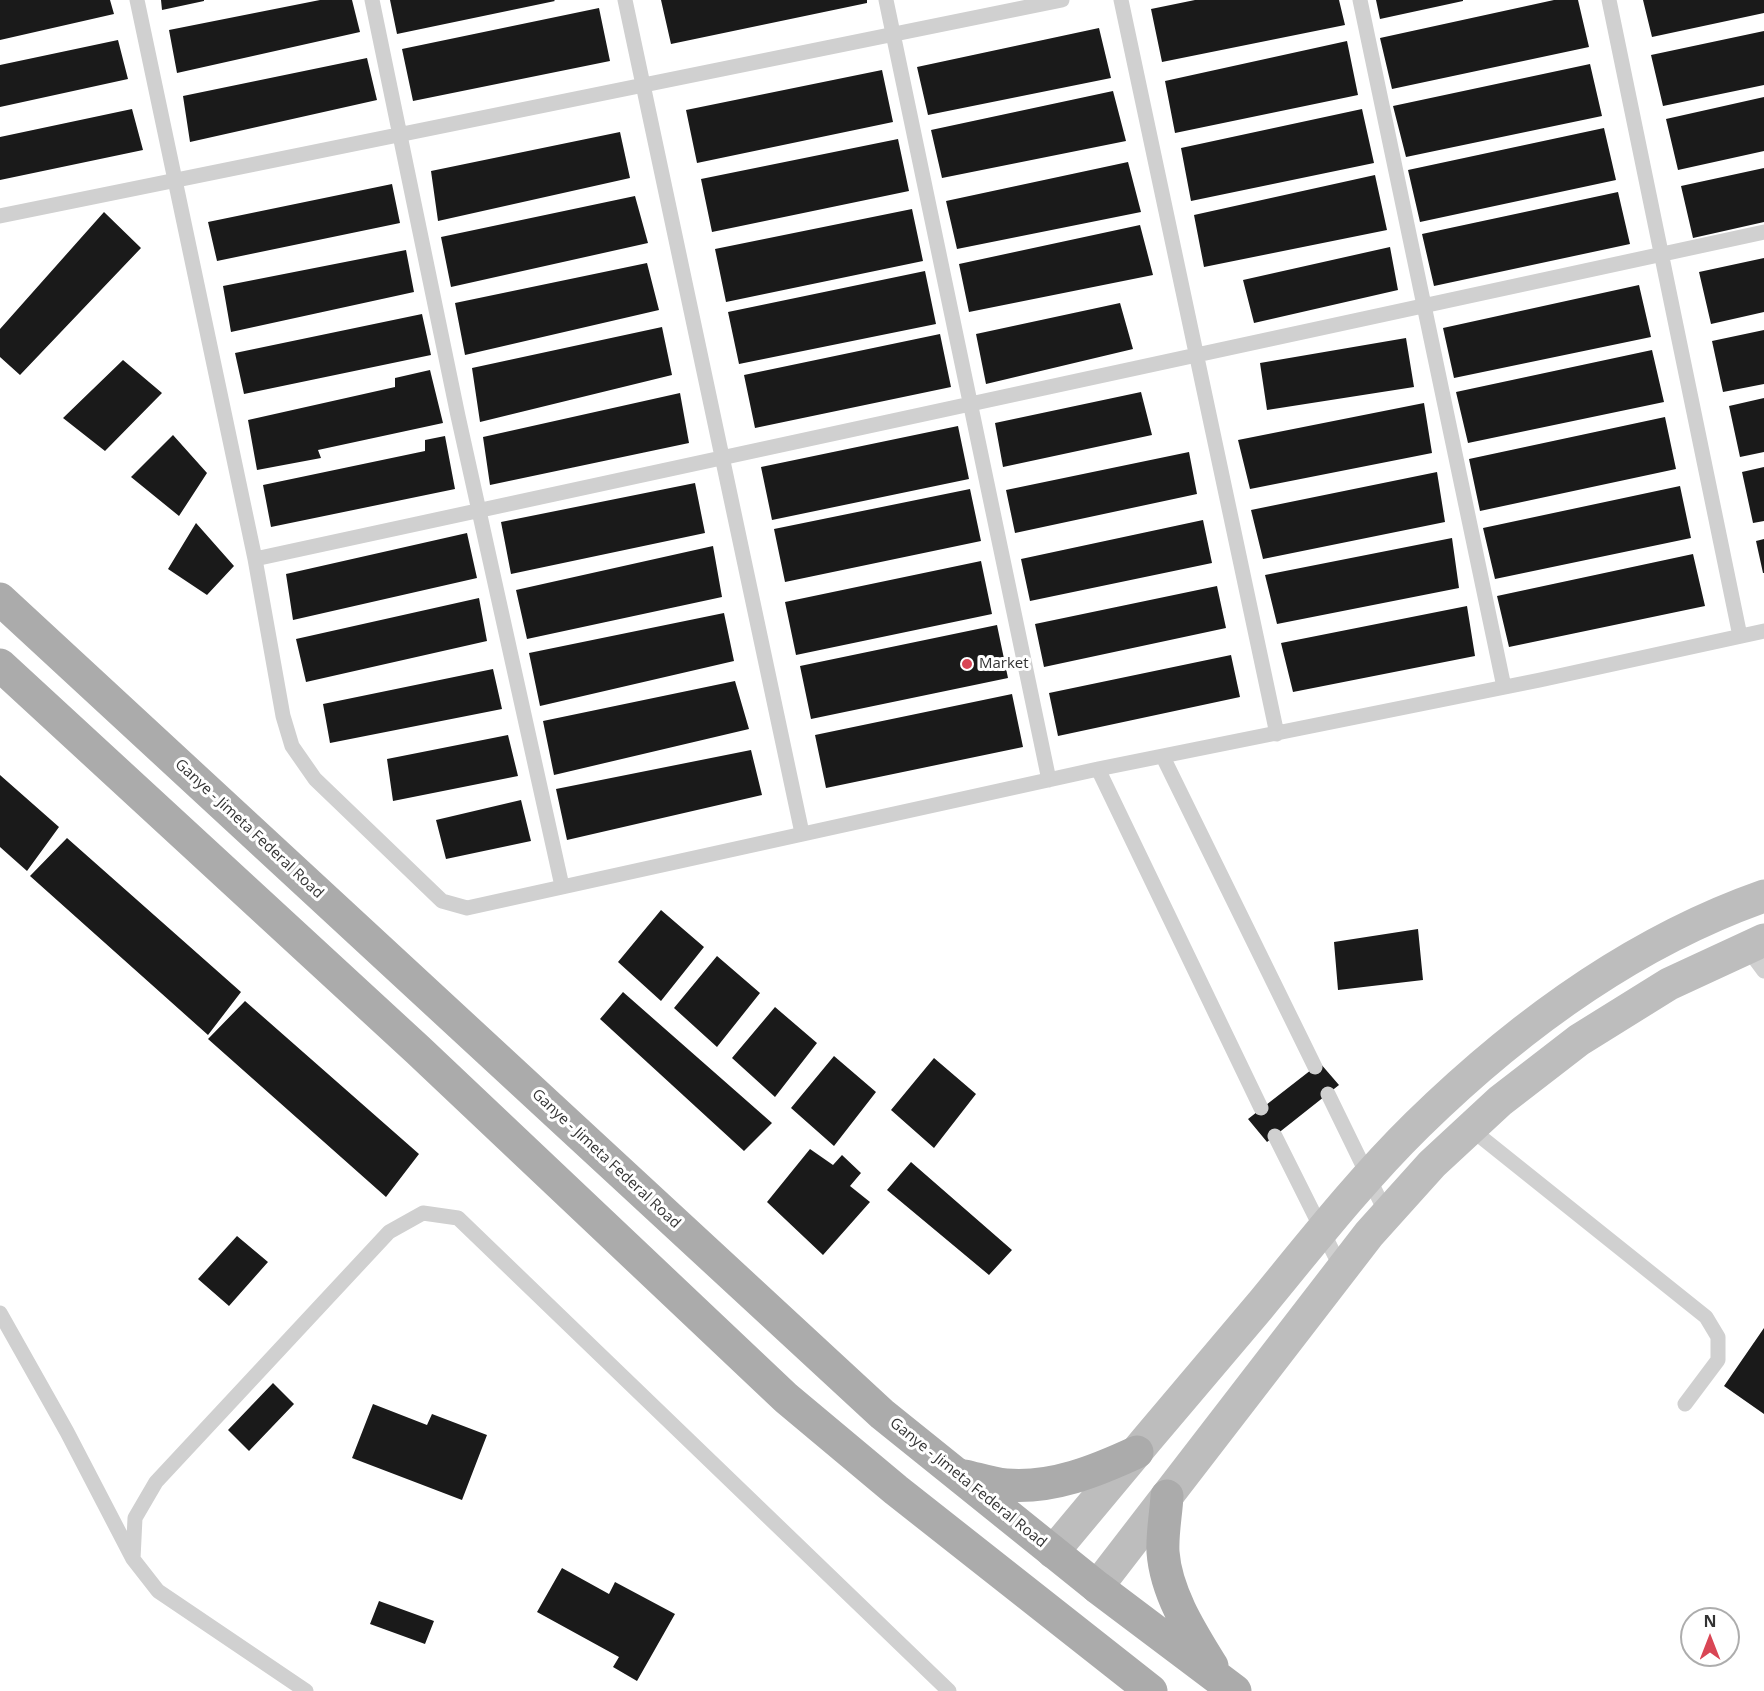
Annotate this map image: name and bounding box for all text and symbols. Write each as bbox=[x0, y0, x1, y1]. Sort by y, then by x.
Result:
place label: Market bbox=[979, 655, 1029, 673]
marker: Market bbox=[960, 657, 974, 671]
street label: Ganye - Jimeta Federal Road bbox=[171, 755, 327, 903]
street label: Ganye - Jimeta Federal Road bbox=[528, 1085, 684, 1233]
street label: Ganye - Jimeta Federal Road bbox=[886, 1414, 1050, 1552]
north arrow bbox=[1680, 1607, 1740, 1667]
text: N bbox=[1703, 1610, 1717, 1632]

